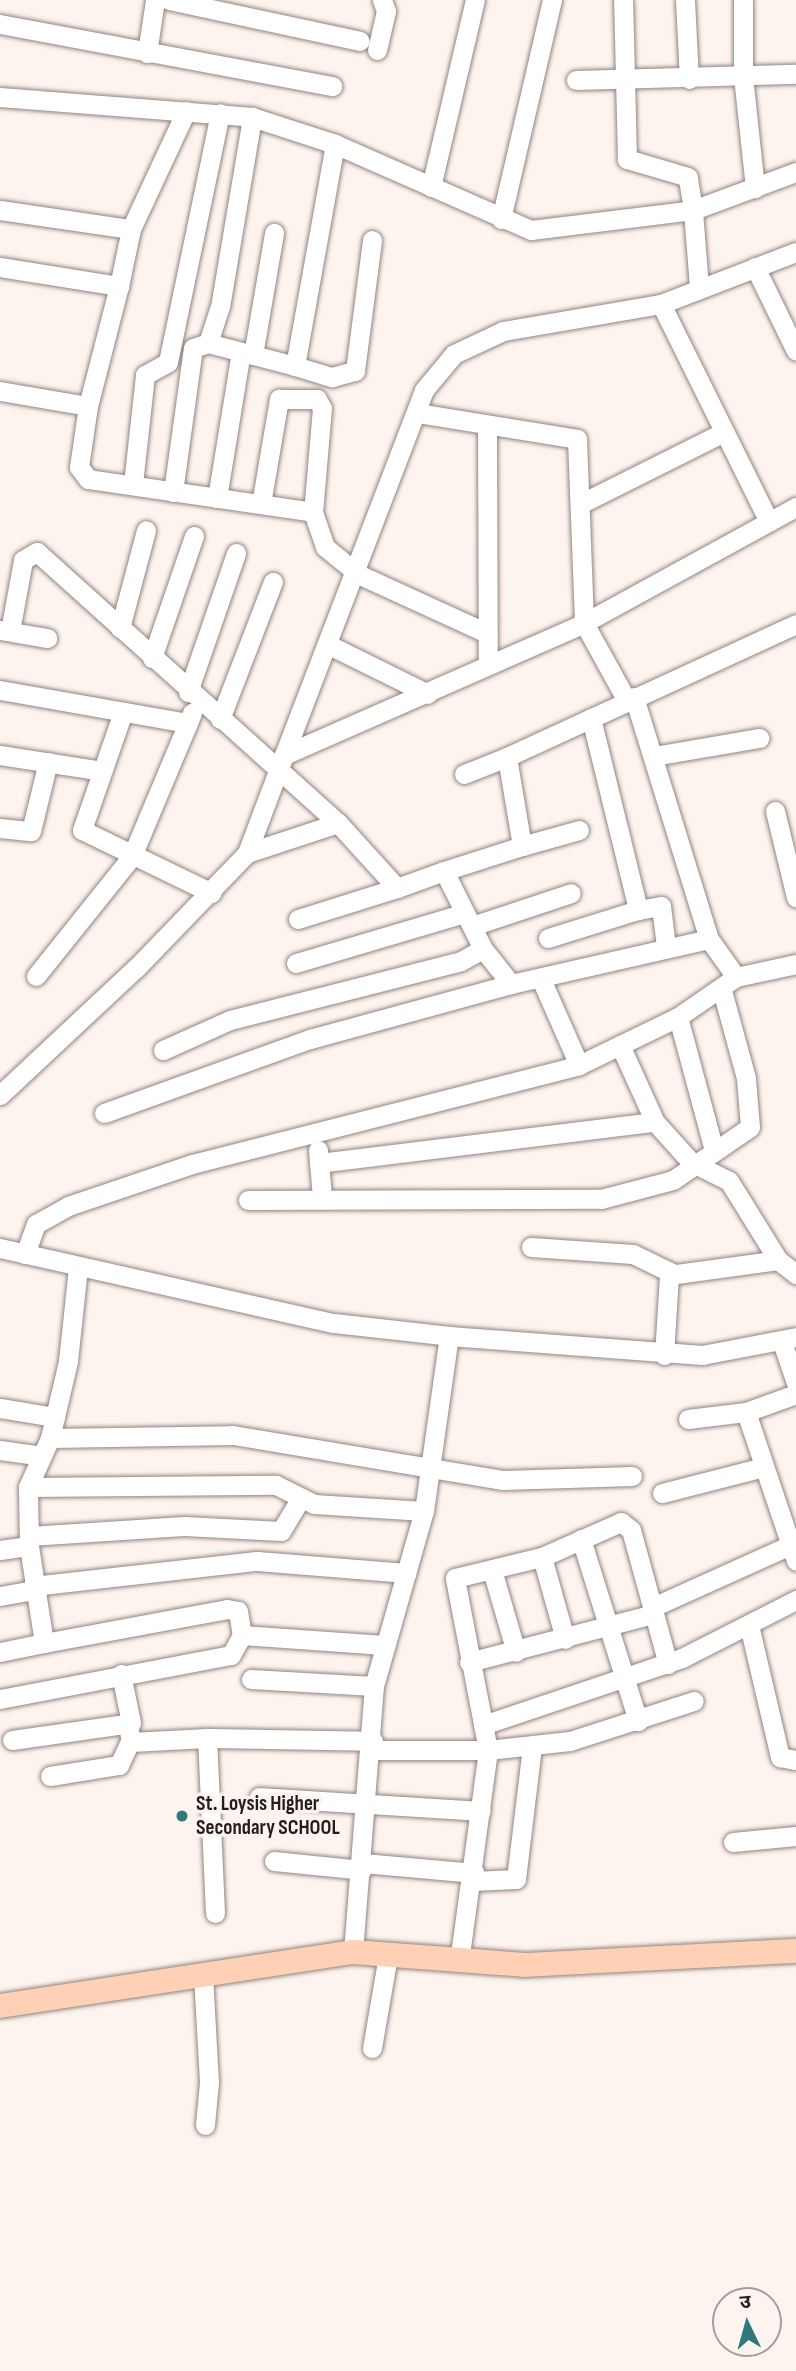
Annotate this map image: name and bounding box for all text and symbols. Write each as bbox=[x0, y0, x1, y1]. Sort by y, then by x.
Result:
place label: St. Loysis Higher Secondary SCHOOL bbox=[196, 1791, 340, 1841]
marker: St. Loysis Higher Secondary SCHOOL bbox=[174, 1808, 190, 1824]
north arrow bbox=[712, 2287, 782, 2357]
text: उ bbox=[739, 2291, 752, 2315]

